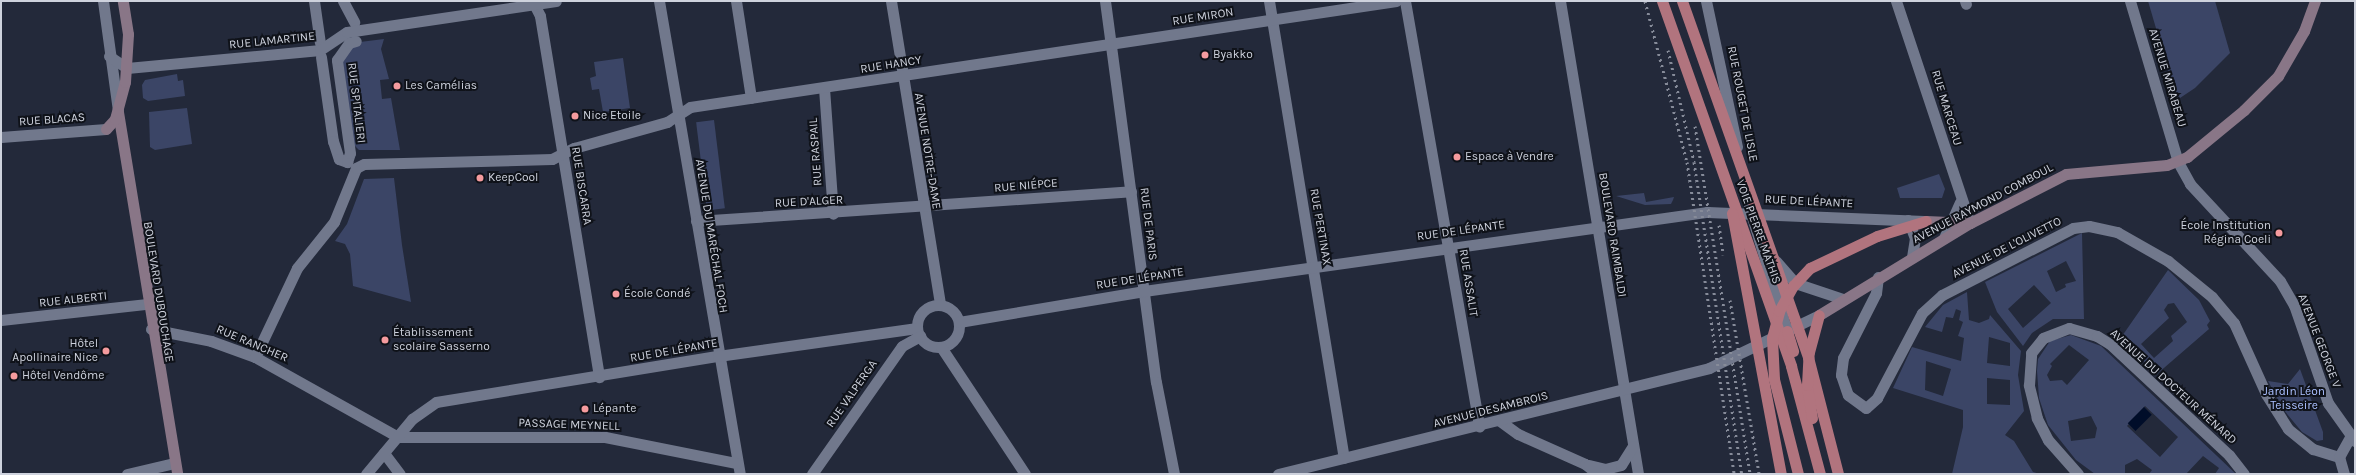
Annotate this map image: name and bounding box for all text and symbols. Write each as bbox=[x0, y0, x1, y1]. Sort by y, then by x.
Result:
street label: RUE MIRON bbox=[1171, 5, 1235, 29]
street label: AVENUE MIRABEAU bbox=[2145, 27, 2189, 129]
street label: RUE LAMARTINE bbox=[228, 29, 316, 53]
street label: RUE ROUGET DE LISLE bbox=[1724, 45, 1760, 163]
place label: Byakko bbox=[1213, 48, 1253, 62]
marker: Byakko bbox=[1200, 50, 1210, 60]
street label: RUE HANCY bbox=[859, 53, 923, 77]
street label: RUE SPITALIERI bbox=[344, 62, 368, 144]
street label: RUE MARCEAU bbox=[1928, 69, 1964, 147]
place label: Les Camélias bbox=[405, 79, 477, 93]
marker: Les Camélias bbox=[392, 81, 402, 91]
street label: AVENUE NOTRE-DAME bbox=[911, 92, 943, 210]
place label: Nice Etoile bbox=[583, 109, 641, 123]
street label: RUE BLACAS bbox=[18, 111, 86, 129]
marker: Nice Etoile bbox=[570, 111, 580, 121]
street label: RUE RASPAIL bbox=[806, 117, 826, 187]
street label: RUE BISCARRA bbox=[568, 146, 594, 226]
place label: Espace à Vendre bbox=[1465, 150, 1554, 164]
marker: Espace à Vendre bbox=[1452, 152, 1462, 162]
street label: AVENUE DU MARÉCHAL FOCH bbox=[692, 158, 730, 314]
street label: AVENUE RAYMOND COMBOUL bbox=[1910, 161, 2056, 247]
place label: KeepCool bbox=[488, 171, 538, 185]
street label: BOULEVARD RAIMBALDI bbox=[1595, 172, 1629, 298]
marker: KeepCool bbox=[475, 173, 485, 183]
street label: RUE NIÉPCE bbox=[994, 176, 1058, 196]
street label: VOIE PIERRE MATHIS bbox=[1732, 178, 1784, 286]
street label: RUE DE PARIS bbox=[1136, 187, 1160, 261]
street label: RUE PERTINAX bbox=[1306, 187, 1334, 267]
street label: RUE DE LÉPANTE bbox=[1764, 192, 1854, 212]
street label: RUE D'ALGER bbox=[774, 193, 844, 211]
street label: AVENUE DE L'OLIVETTO bbox=[1950, 214, 2064, 282]
street label: RUE DE LÉPANTE bbox=[1416, 218, 1506, 244]
place label: École Institution Régina Coeli bbox=[2180, 219, 2271, 247]
street label: BOULEVARD DUBOUCHAGE bbox=[140, 221, 176, 363]
marker: École Institution Régina Coeli bbox=[2274, 228, 2284, 238]
street label: RUE ASSALIT bbox=[1456, 248, 1480, 318]
street label: RUE DE LÉPANTE bbox=[1095, 265, 1185, 293]
place label: École Condé bbox=[624, 287, 690, 301]
street label: RUE ALBERTI bbox=[38, 289, 108, 311]
marker: École Condé bbox=[611, 289, 621, 299]
street label: AVENUE GEORGE V bbox=[2294, 292, 2344, 390]
street label: RUE RANCHER bbox=[214, 322, 290, 366]
place label: Établissement scolaire Sasserno bbox=[393, 326, 490, 354]
street label: AVENUE DU DOCTEUR MÉNARD bbox=[2107, 326, 2239, 448]
marker: Établissement scolaire Sasserno bbox=[380, 335, 390, 345]
street label: RUE DE LÉPANTE bbox=[629, 336, 719, 366]
place label: Hôtel Apollinaire Nice bbox=[12, 337, 98, 365]
marker: Hôtel Apollinaire Nice bbox=[101, 346, 111, 356]
street label: RUE VALPERGA bbox=[823, 358, 881, 430]
place label: Hôtel Vendôme bbox=[22, 369, 104, 383]
marker: Hôtel Vendôme bbox=[9, 371, 19, 381]
park label: Jardin Léon Teisseire bbox=[2263, 385, 2325, 413]
street label: AVENUE DESAMBROIS bbox=[1432, 389, 1550, 431]
place label: Lépante bbox=[593, 402, 636, 416]
marker: Lépante bbox=[580, 404, 590, 414]
street label: PASSAGE MEYNELL bbox=[518, 416, 620, 434]

